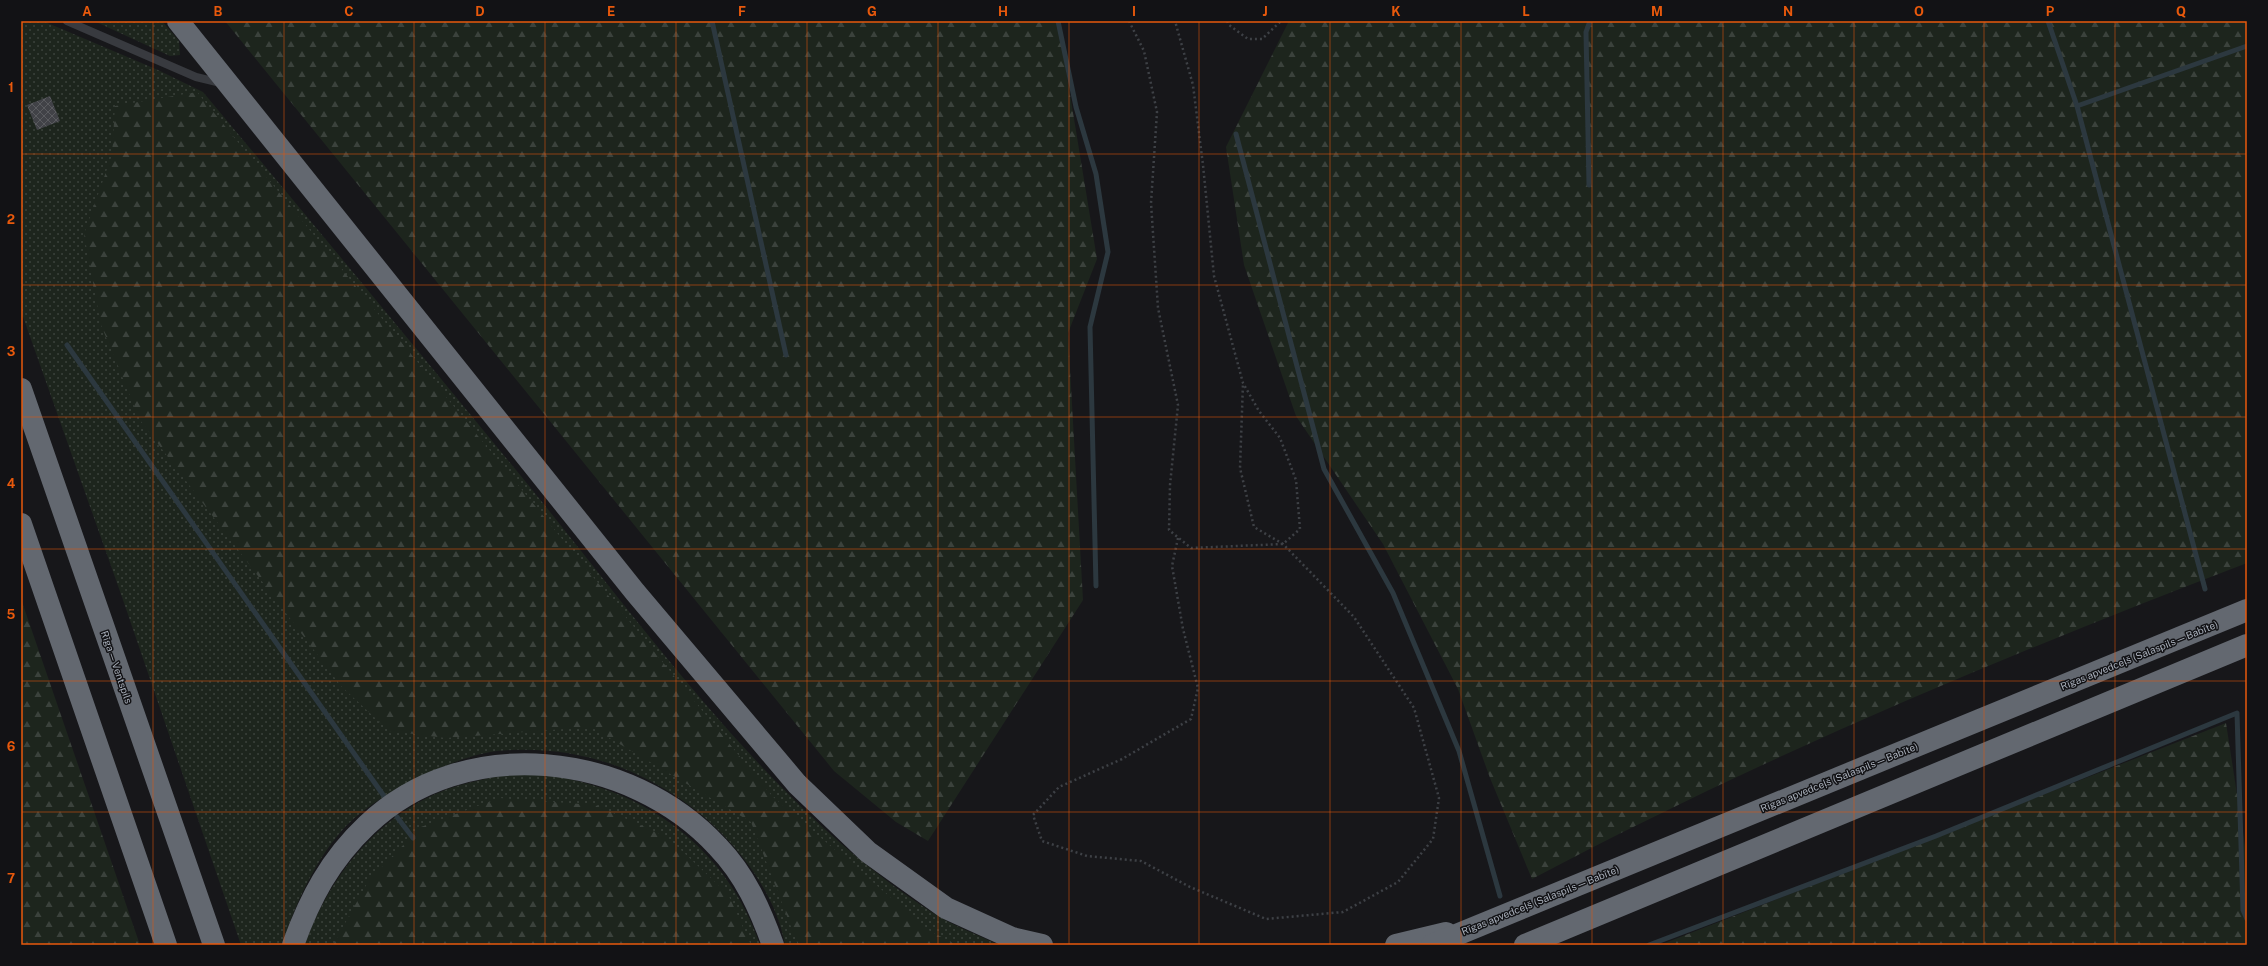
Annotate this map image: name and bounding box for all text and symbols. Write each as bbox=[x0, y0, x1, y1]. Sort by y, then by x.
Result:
text: A bbox=[82, 4, 92, 19]
text: B bbox=[214, 4, 223, 19]
text: C bbox=[344, 4, 354, 19]
text: D bbox=[475, 4, 485, 19]
text: E bbox=[607, 4, 615, 19]
text: F bbox=[738, 4, 746, 19]
text: G bbox=[867, 4, 877, 19]
text: H bbox=[998, 4, 1008, 19]
text: I bbox=[1132, 4, 1136, 19]
text: J bbox=[1262, 4, 1268, 19]
text: K bbox=[1391, 4, 1401, 19]
text: L bbox=[1522, 4, 1530, 19]
text: M bbox=[1651, 4, 1663, 19]
text: N bbox=[1783, 4, 1793, 19]
text: O bbox=[1914, 4, 1924, 19]
text: P bbox=[2046, 4, 2055, 19]
text: Q bbox=[2176, 4, 2186, 19]
text: 1 bbox=[8, 80, 14, 95]
text: 2 bbox=[7, 212, 15, 227]
text: 3 bbox=[7, 344, 16, 359]
text: 4 bbox=[7, 476, 16, 491]
text: 5 bbox=[7, 607, 16, 622]
street label: Rīgas apvedceļš (Salaspils — Babīte) bbox=[2058, 618, 2220, 692]
street label: Rīga — Ventspils bbox=[99, 629, 135, 705]
text: 6 bbox=[7, 739, 16, 754]
street label: Rīgas apvedceļš (Salaspils — Babīte) bbox=[1758, 740, 1920, 814]
street label: Rīgas apvedceļš (Salaspils — Babīte) bbox=[1459, 863, 1621, 937]
text: 7 bbox=[7, 871, 15, 886]

